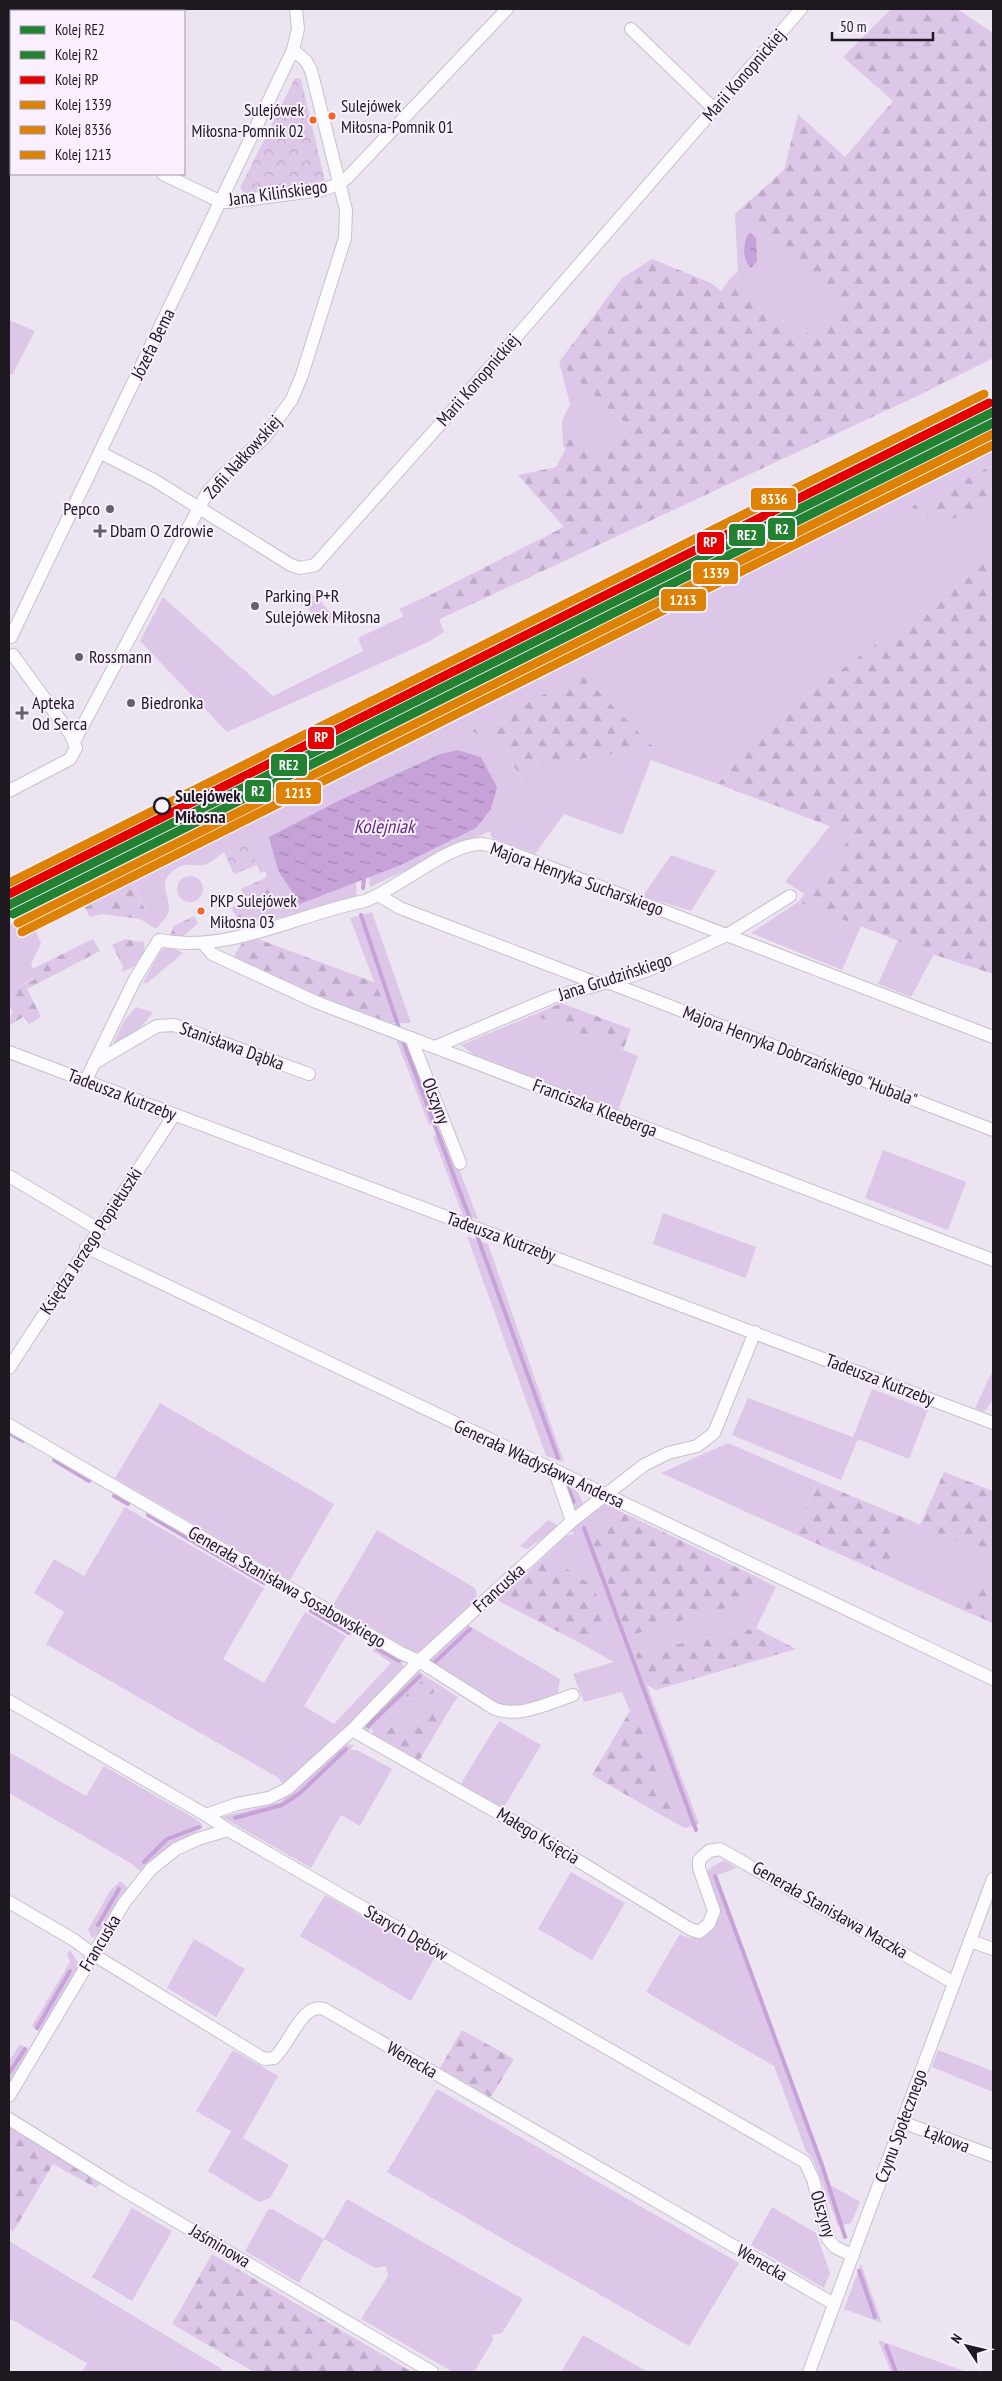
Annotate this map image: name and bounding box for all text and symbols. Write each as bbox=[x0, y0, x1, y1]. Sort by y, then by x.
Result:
legend bbox=[10, 10, 185, 175]
scale bar bbox=[832, 10, 933, 42]
text: 50 m bbox=[840, 17, 866, 36]
text: Kolej RE2 bbox=[55, 20, 105, 39]
street label: Marii Konopnickiej bbox=[697, 24, 790, 126]
text: Kolej R2 bbox=[55, 45, 98, 64]
text: Kolej RP bbox=[55, 70, 99, 89]
text: Kolej 1339 bbox=[55, 95, 111, 114]
place label: Sulejówek Miłosna-Pomnik 01 bbox=[341, 95, 454, 138]
place label: Sulejówek Miłosna-Pomnik 02 bbox=[191, 99, 304, 142]
marker: Sulejówek Miłosna-Pomnik 01 bbox=[327, 111, 337, 121]
marker: Sulejówek Miłosna-Pomnik 02 bbox=[308, 115, 318, 125]
text: Kolej 8336 bbox=[55, 120, 112, 139]
text: Kolej 1213 bbox=[55, 145, 111, 164]
street label: Jana Kilińskiego bbox=[226, 174, 329, 211]
street label: Józefa Bema bbox=[125, 305, 180, 384]
street label: Marii Konopnickiej bbox=[431, 329, 524, 431]
street label: Zofii Nałkowskiej bbox=[199, 410, 286, 503]
line badge: 8336 bbox=[750, 487, 797, 511]
text: 8336 bbox=[761, 490, 788, 508]
place label: Pepco bbox=[63, 497, 100, 520]
marker: Pepco bbox=[104, 503, 116, 515]
line badge: R2 bbox=[767, 517, 796, 541]
place label: Dbam O Zdrowie bbox=[110, 519, 214, 542]
text: R2 bbox=[775, 520, 789, 538]
line badge: RE2 bbox=[728, 523, 766, 547]
marker: Dbam O Zdrowie bbox=[94, 525, 106, 537]
text: RE2 bbox=[737, 526, 757, 544]
line badge: RP bbox=[696, 531, 725, 555]
text: RP bbox=[703, 533, 717, 551]
line badge: 1339 bbox=[692, 561, 739, 585]
text: 1339 bbox=[703, 564, 730, 582]
place label: Parking P+R Sulejówek Miłosna bbox=[265, 584, 380, 628]
line badge: 1213 bbox=[660, 588, 707, 612]
text: 1213 bbox=[670, 591, 696, 609]
marker: Parking P+R Sulejówek Miłosna bbox=[249, 600, 261, 612]
place label: Rossmann bbox=[89, 645, 152, 668]
marker: Rossmann bbox=[73, 651, 85, 663]
place label: Apteka Od Serca bbox=[32, 691, 87, 735]
place label: Biedronka bbox=[141, 691, 203, 714]
marker: Biedronka bbox=[125, 697, 137, 709]
marker: Apteka Od Serca bbox=[16, 707, 28, 719]
line badge: RP bbox=[307, 726, 335, 750]
text: RP bbox=[314, 728, 328, 746]
line badge: RE2 bbox=[270, 753, 308, 777]
text: RE2 bbox=[279, 756, 299, 774]
line badge: R2 bbox=[244, 779, 272, 803]
line badge: 1213 bbox=[275, 781, 322, 805]
text: R2 bbox=[251, 782, 265, 800]
place label: Sulejówek Miłosna bbox=[175, 784, 241, 828]
text: 1213 bbox=[285, 784, 311, 802]
marker: Sulejówek Miłosna bbox=[153, 797, 171, 815]
water label: Kolejniak bbox=[354, 814, 417, 838]
street label: Majora Henryka Sucharskiego bbox=[487, 836, 667, 921]
place label: PKP Sulejówek Miłosna 03 bbox=[210, 890, 297, 933]
marker: PKP Sulejówek Miłosna 03 bbox=[196, 906, 206, 916]
street label: Jana Grudzińskiego bbox=[554, 947, 675, 1006]
street label: Majora Henryka Dobrzańskiego "Hubala" bbox=[680, 1000, 921, 1111]
street label: Stanisława Dąbka bbox=[177, 1016, 288, 1075]
street label: Tadeusza Kutrzeby bbox=[65, 1063, 180, 1126]
street label: Franciszka Kleeberga bbox=[530, 1073, 661, 1142]
street label: Olszyny bbox=[417, 1074, 456, 1128]
street label: Księdza Jerzego Popiełuszki bbox=[34, 1163, 147, 1319]
street label: Tadeusza Kutrzeby bbox=[443, 1206, 559, 1267]
street label: Tadeusza Kutrzeby bbox=[823, 1348, 938, 1411]
street label: Generała Władysława Andersa bbox=[450, 1414, 628, 1513]
street label: Generała Stanisława Sosabowskiego bbox=[184, 1521, 390, 1653]
street label: Francuska bbox=[468, 1558, 529, 1617]
street label: Małego Księcia bbox=[493, 1802, 584, 1869]
street label: Generała Stanisława Maczka bbox=[749, 1856, 912, 1963]
street label: Starych Dębów bbox=[360, 1899, 452, 1966]
street label: Francuska bbox=[74, 1910, 125, 1975]
street label: Wenecka bbox=[383, 2036, 442, 2083]
street label: Czynu Społecznego bbox=[869, 2066, 932, 2186]
street label: Łąkowa bbox=[921, 2119, 973, 2158]
street label: Olszyny bbox=[805, 2188, 842, 2240]
street label: Jaśminowa bbox=[185, 2218, 255, 2273]
street label: Wenecka bbox=[733, 2239, 792, 2286]
north arrow bbox=[942, 2321, 992, 2371]
text: N bbox=[947, 2330, 966, 2347]

